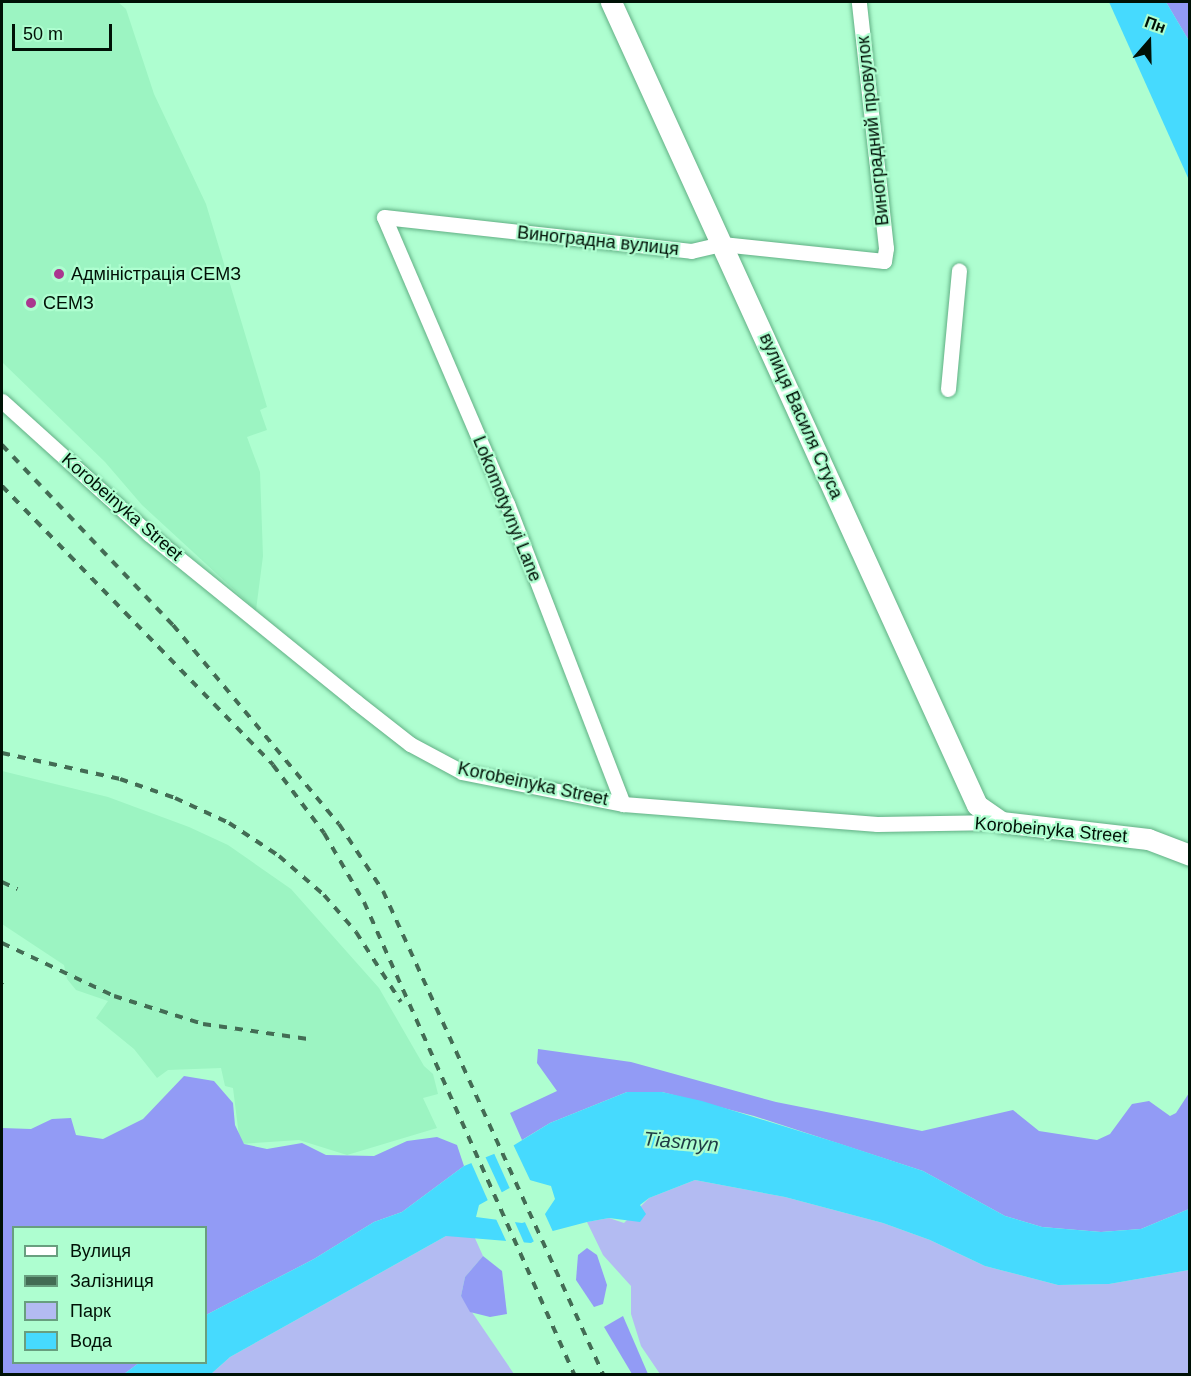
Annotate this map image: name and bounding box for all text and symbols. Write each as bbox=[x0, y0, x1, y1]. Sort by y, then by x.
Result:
scale bar bbox=[15, 12, 116, 50]
north arrow bbox=[1119, 12, 1179, 72]
text: Пн bbox=[1142, 13, 1168, 36]
text: 50 m bbox=[23, 24, 63, 44]
street label: Виноградний провулок bbox=[852, 35, 894, 227]
street label: Виноградна вулиця bbox=[516, 222, 680, 260]
place label: Адміністрація СЕМЗ bbox=[71, 263, 241, 285]
marker: Адміністрація СЕМЗ bbox=[52, 267, 66, 281]
place label: СЕМЗ bbox=[43, 292, 94, 314]
marker: СЕМЗ bbox=[24, 296, 38, 310]
street label: вулиця Василя Стуса bbox=[755, 330, 847, 502]
street label: Lokomotyvnyi Lane bbox=[468, 433, 546, 585]
street label: Korobeinyka Street bbox=[57, 449, 187, 565]
street label: Korobeinyka Street bbox=[456, 758, 610, 810]
street label: Korobeinyka Street bbox=[974, 813, 1128, 847]
water label: Tiasmyn bbox=[642, 1127, 720, 1157]
legend bbox=[12, 1226, 207, 1364]
text: Вулиця bbox=[70, 1241, 131, 1261]
text: Залізниця bbox=[70, 1271, 154, 1291]
text: Парк bbox=[70, 1301, 111, 1321]
text: Вода bbox=[70, 1331, 112, 1351]

